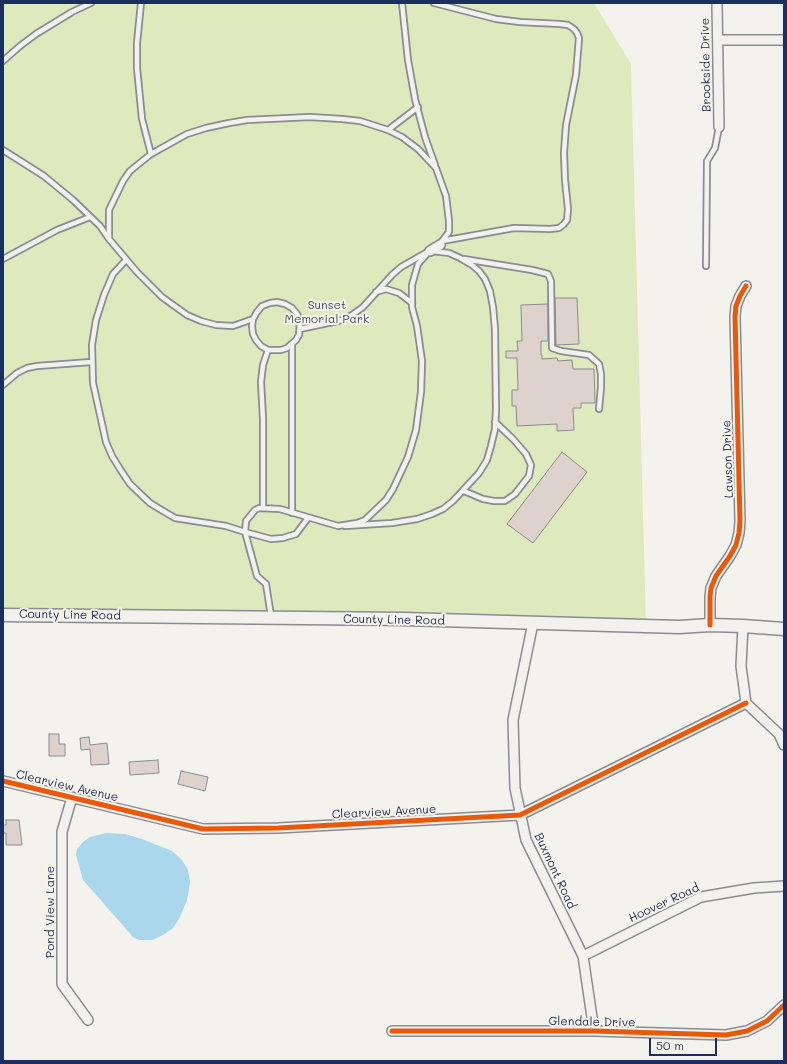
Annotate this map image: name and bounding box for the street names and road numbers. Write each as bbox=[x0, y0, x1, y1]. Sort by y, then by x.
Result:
street label: Brookside Drive bbox=[698, 18, 714, 112]
street label: Lawson Drive bbox=[719, 420, 737, 498]
street label: County Line Road bbox=[19, 607, 121, 623]
street label: County Line Road bbox=[343, 612, 445, 628]
street label: Clearview Avenue bbox=[14, 767, 120, 805]
street label: Clearview Avenue bbox=[331, 802, 437, 822]
street label: Buxmont Road bbox=[531, 831, 579, 911]
street label: Pond View Lane bbox=[43, 866, 57, 958]
street label: Hoover Road bbox=[626, 880, 702, 926]
street label: Glendale Drive bbox=[548, 1014, 636, 1030]

